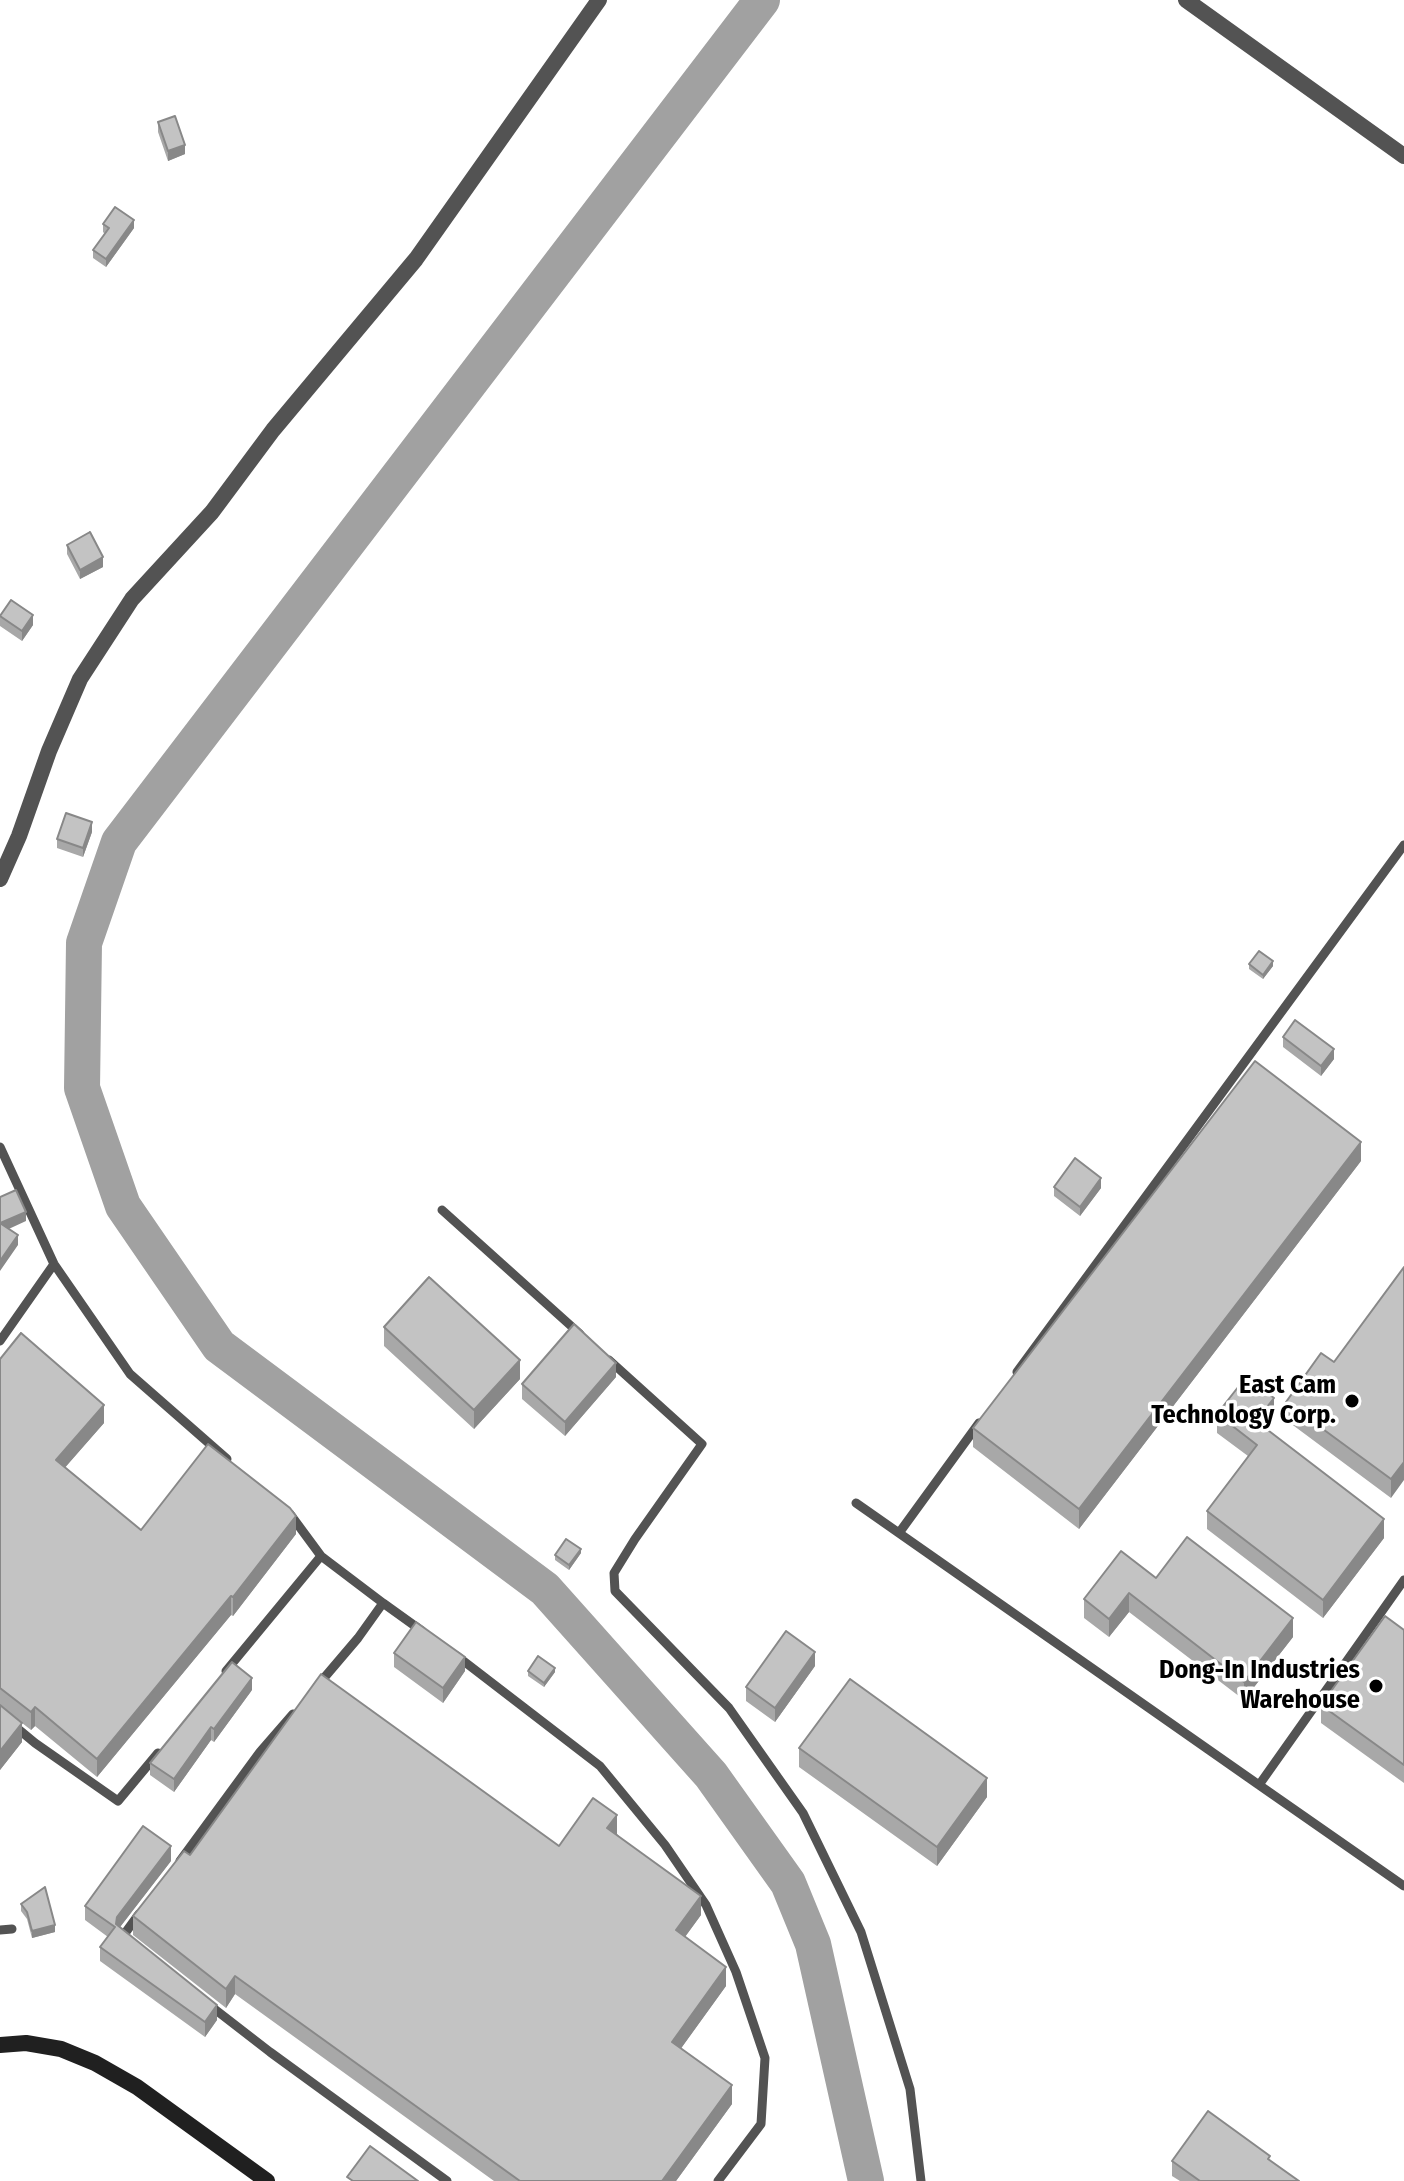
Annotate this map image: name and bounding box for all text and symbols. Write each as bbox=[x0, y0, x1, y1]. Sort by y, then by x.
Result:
place label: East Cam Technology Corp. bbox=[1151, 1370, 1336, 1432]
marker: East Cam Technology Corp. bbox=[1343, 1392, 1361, 1410]
place label: Dong-In Industries Warehouse bbox=[1159, 1655, 1360, 1716]
marker: Dong-In Industries Warehouse bbox=[1367, 1677, 1385, 1695]

